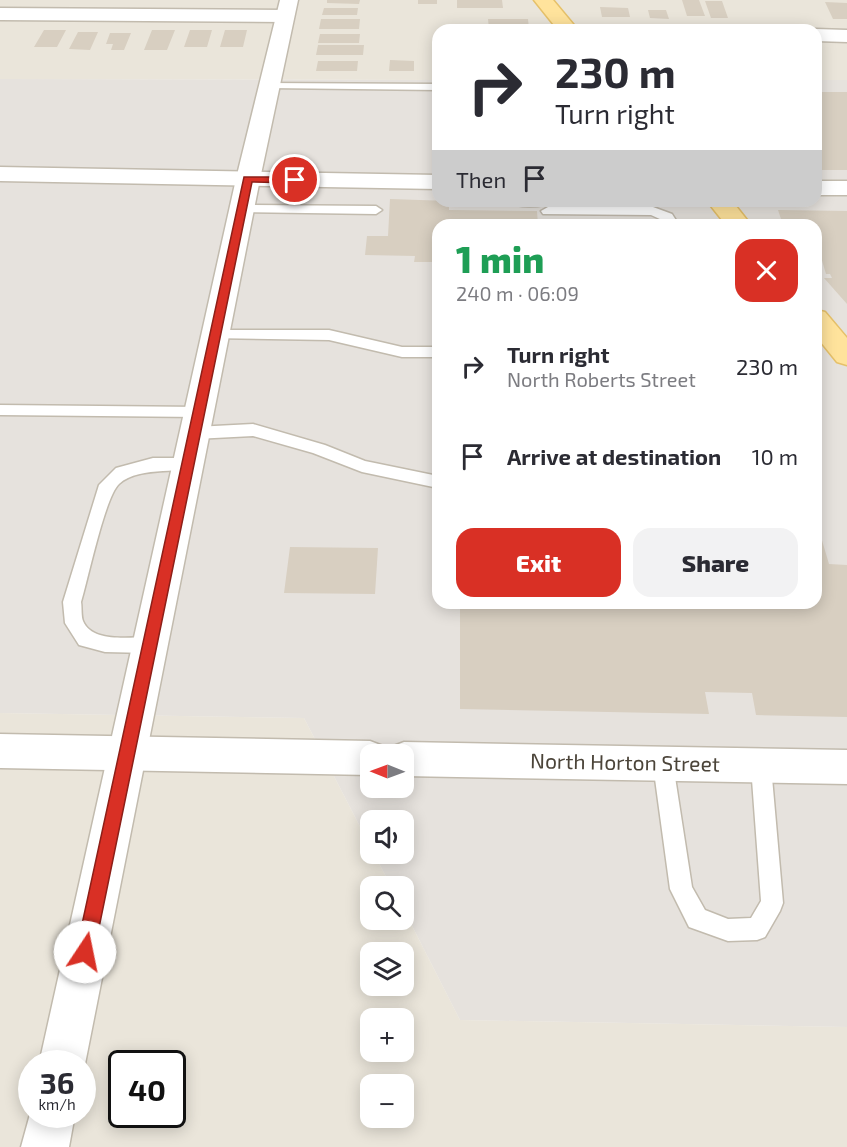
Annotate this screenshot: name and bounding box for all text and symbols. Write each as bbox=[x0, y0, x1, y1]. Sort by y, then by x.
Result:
text: 230 m bbox=[555, 46, 676, 96]
icon: right bbox=[456, 48, 534, 126]
text: Turn right bbox=[555, 97, 675, 129]
pin bbox=[269, 154, 320, 205]
icon: arrive bbox=[518, 162, 551, 195]
icon: arrive bbox=[278, 163, 311, 196]
text: Then bbox=[456, 166, 506, 192]
text: 1 min bbox=[456, 237, 544, 280]
button: close bbox=[735, 239, 798, 302]
text: 240 m · 06:09 bbox=[456, 281, 579, 305]
text: Turn right bbox=[507, 341, 609, 367]
icon: right bbox=[456, 350, 489, 383]
text: 230 m bbox=[736, 353, 798, 379]
text: North Roberts Street bbox=[507, 367, 696, 391]
icon: arrive bbox=[456, 440, 489, 473]
text: Arrive at destination bbox=[507, 443, 721, 469]
text: 10 m bbox=[752, 443, 798, 469]
button: Exit bbox=[456, 528, 621, 597]
button: Share bbox=[633, 528, 798, 597]
north arrow bbox=[360, 744, 414, 798]
map controls bbox=[360, 744, 414, 1128]
street label: North Horton Street bbox=[530, 747, 720, 776]
button: sound bbox=[360, 810, 414, 864]
button: search bbox=[360, 876, 414, 930]
position arrow bbox=[53, 920, 117, 984]
button: layers bbox=[360, 942, 414, 996]
button: + bbox=[360, 1008, 414, 1062]
speed limit sign: 40 bbox=[108, 1050, 186, 1128]
text: 36 bbox=[40, 1064, 74, 1100]
button: − bbox=[360, 1074, 414, 1128]
text: km/h bbox=[38, 1095, 76, 1113]

